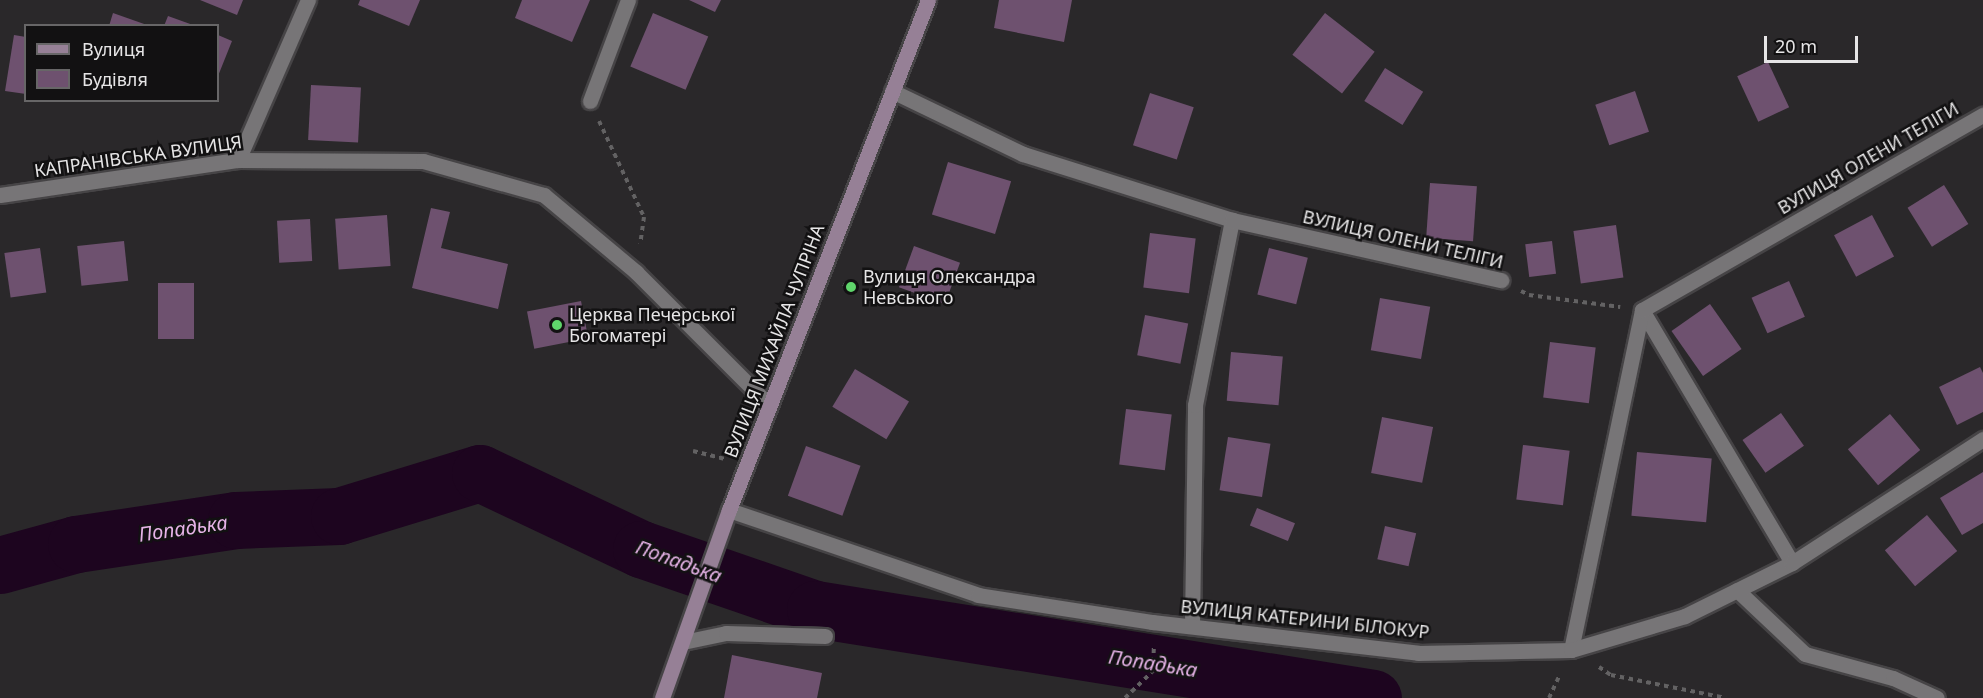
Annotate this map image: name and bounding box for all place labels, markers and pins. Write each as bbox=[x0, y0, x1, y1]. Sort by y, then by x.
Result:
place label: Вулиця Олександра Невського bbox=[863, 266, 1036, 308]
marker: Вулиця Олександра Невського bbox=[844, 280, 858, 294]
place label: Церква Печерської Богоматері bbox=[569, 304, 735, 346]
marker: Церква Печерської Богоматері bbox=[550, 318, 564, 332]

